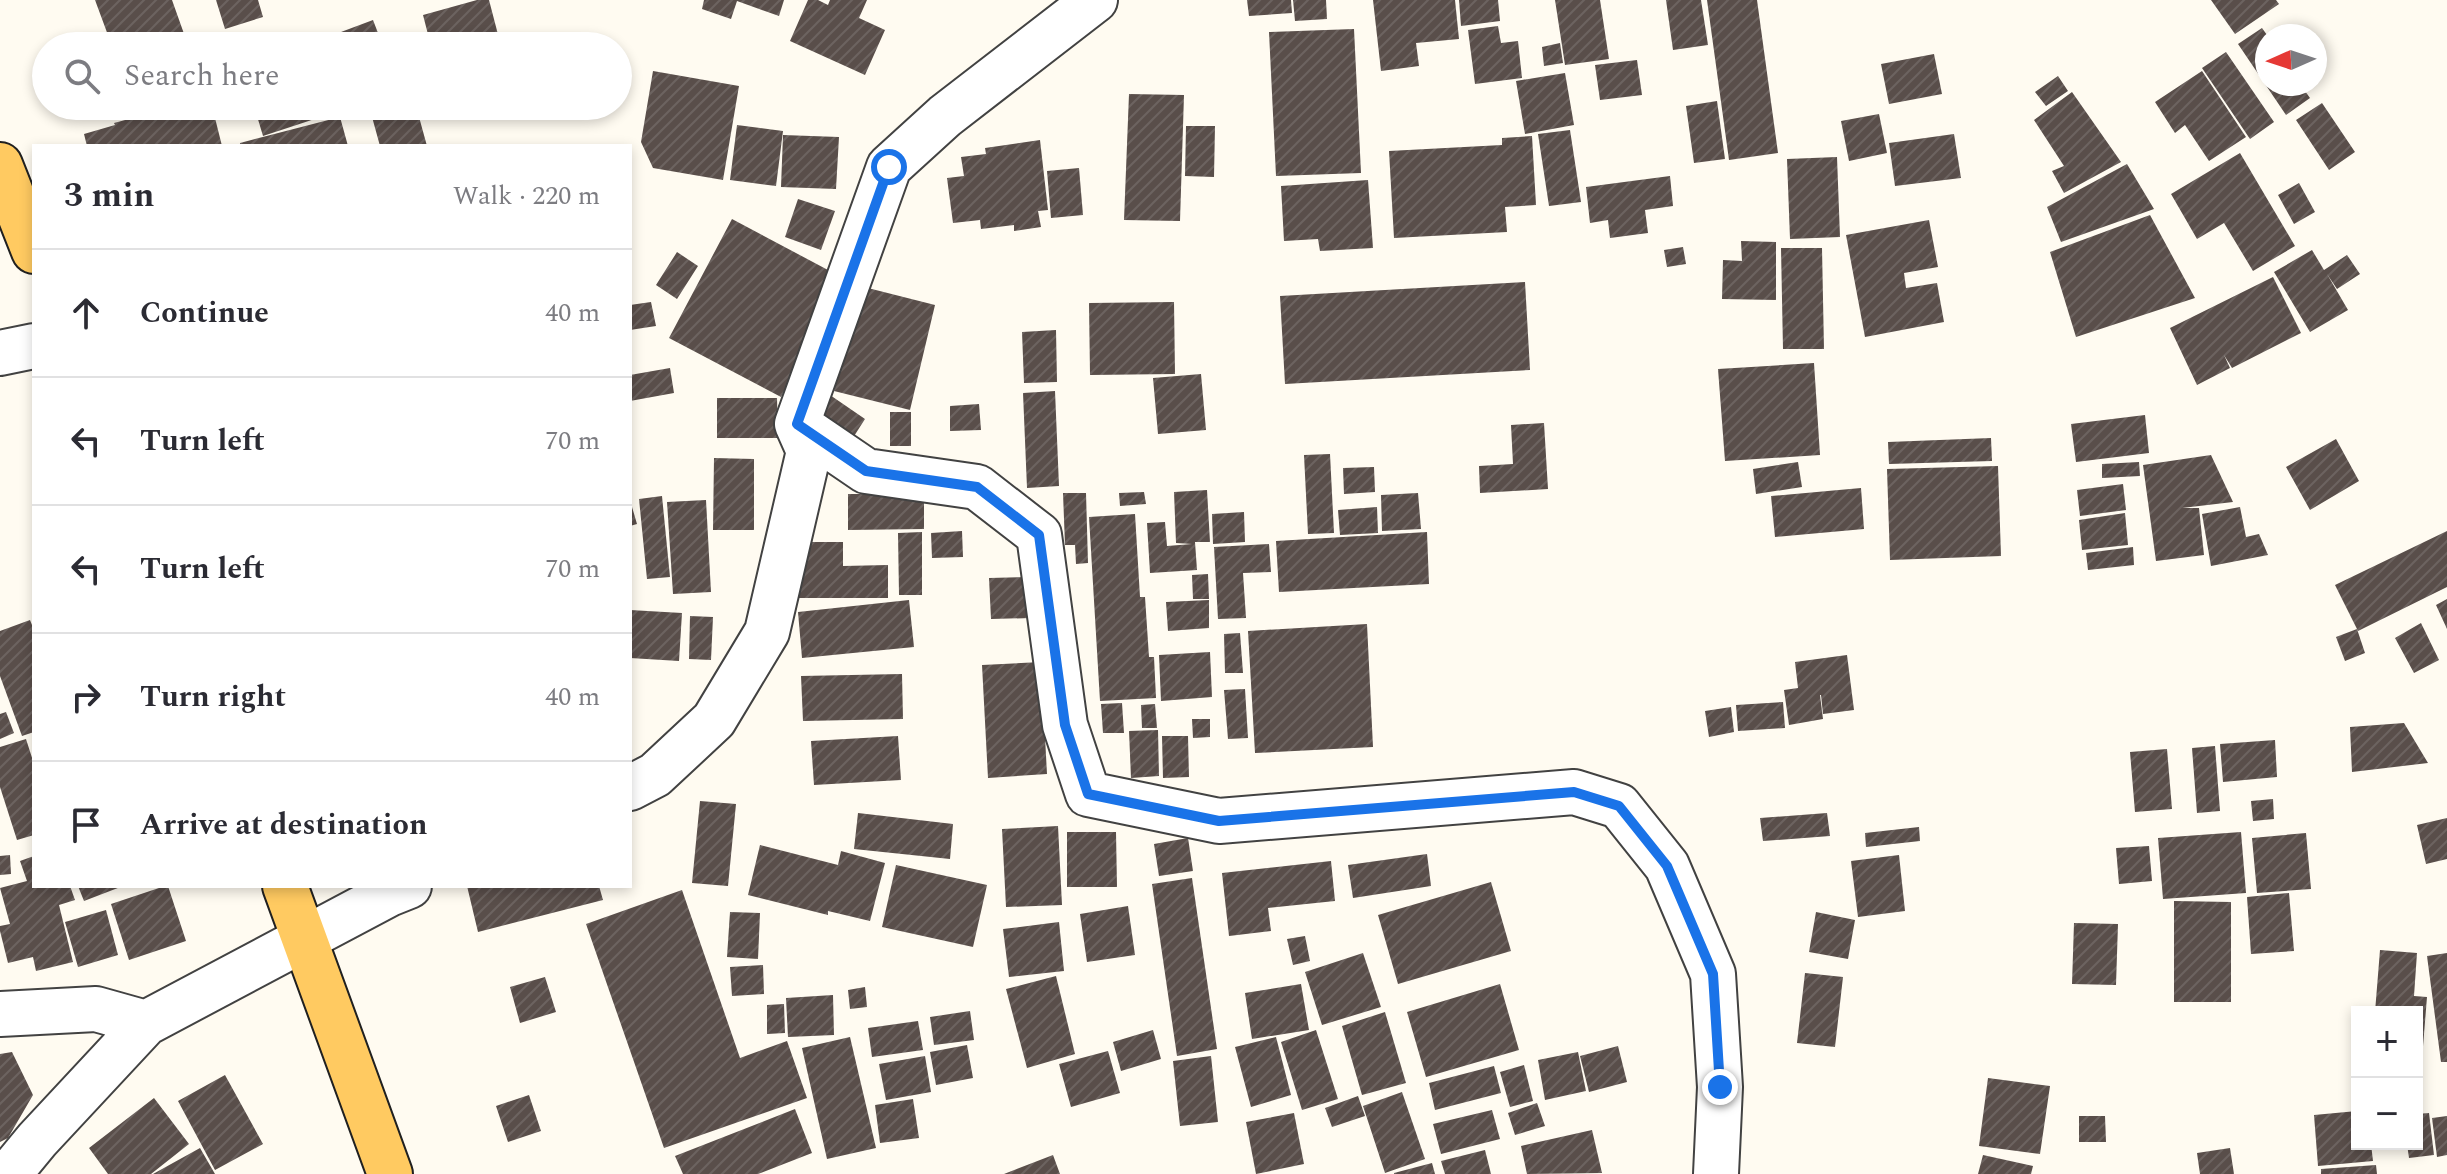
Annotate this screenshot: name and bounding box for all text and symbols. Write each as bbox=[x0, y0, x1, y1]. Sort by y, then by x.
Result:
north arrow bbox=[2255, 24, 2327, 96]
search box bbox=[32, 32, 632, 120]
text: Search here bbox=[124, 53, 280, 99]
icon: search bbox=[60, 54, 104, 98]
route start bbox=[871, 149, 907, 185]
text: 3 min bbox=[64, 170, 154, 222]
text: Walk · 220 m bbox=[453, 176, 600, 216]
text: Continue bbox=[140, 290, 269, 336]
icon: ahead bbox=[64, 291, 108, 335]
text: 40 m bbox=[545, 293, 600, 333]
text: Turn left bbox=[140, 418, 265, 464]
icon: left bbox=[64, 419, 108, 463]
text: 70 m bbox=[545, 421, 600, 461]
text: Turn left bbox=[140, 546, 265, 592]
icon: left bbox=[64, 547, 108, 591]
text: 70 m bbox=[545, 549, 600, 589]
text: Turn right bbox=[140, 674, 286, 720]
icon: right bbox=[64, 675, 108, 719]
text: 40 m bbox=[545, 677, 600, 717]
text: Arrive at destination bbox=[140, 802, 427, 848]
icon: arrive bbox=[64, 803, 108, 847]
map controls bbox=[2351, 1006, 2423, 1150]
button: + bbox=[2351, 1006, 2423, 1078]
route end bbox=[1702, 1069, 1738, 1105]
button: − bbox=[2351, 1078, 2423, 1150]

